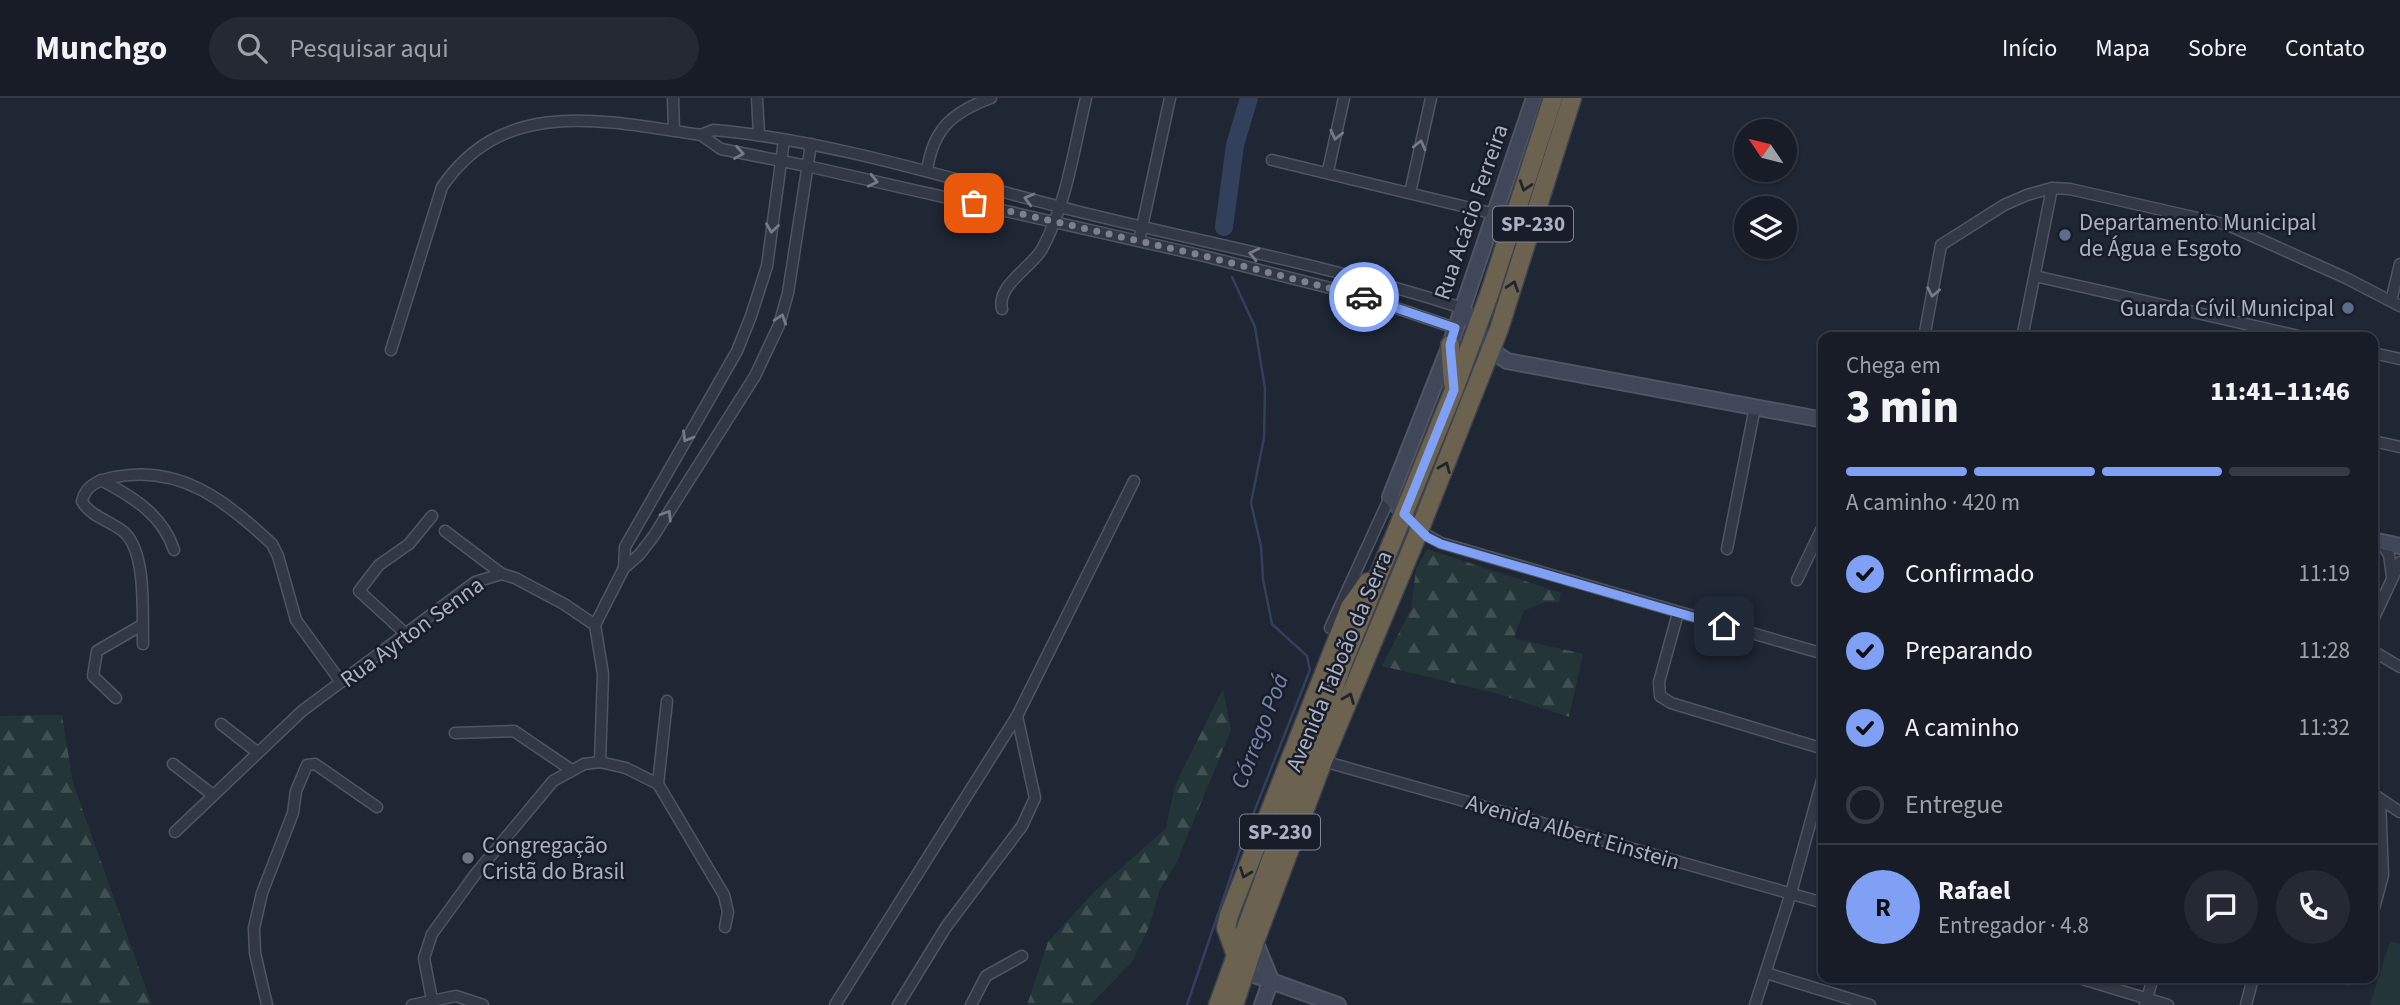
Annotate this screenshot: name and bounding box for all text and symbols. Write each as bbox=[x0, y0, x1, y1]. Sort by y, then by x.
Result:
search box bbox=[209, 17, 699, 80]
text: Munchgo bbox=[35, 25, 167, 72]
icon: search bbox=[233, 29, 271, 67]
text: Pesquisar aqui bbox=[289, 30, 449, 67]
text: Início bbox=[2002, 31, 2057, 66]
text: Mapa bbox=[2095, 31, 2150, 66]
text: Sobre bbox=[2188, 31, 2247, 66]
text: Contato bbox=[2285, 31, 2365, 66]
north arrow bbox=[1734, 119, 1797, 182]
map controls bbox=[1734, 119, 1797, 259]
street label: Rua Acácio Ferreira bbox=[1426, 120, 1516, 304]
one-way arrow bbox=[1330, 129, 1344, 141]
one-way arrow bbox=[1412, 139, 1427, 151]
one-way arrow bbox=[733, 145, 745, 160]
one-way arrow bbox=[867, 172, 879, 187]
pin bbox=[944, 173, 1004, 233]
one-way arrow bbox=[1518, 180, 1533, 192]
icon: bag bbox=[955, 184, 993, 222]
one-way arrow bbox=[1023, 192, 1035, 207]
button: layers bbox=[1734, 196, 1797, 259]
road number: SP-230 bbox=[1493, 206, 1573, 242]
place label: Departamento Municipal de Água e Esgoto bbox=[2079, 206, 2317, 265]
one-way arrow bbox=[765, 222, 780, 234]
marker: Departamento Municipal de Água e Esgoto bbox=[2057, 227, 2073, 243]
one-way arrow bbox=[1248, 248, 1260, 262]
courier bbox=[1329, 262, 1399, 332]
icon: car bbox=[1345, 278, 1383, 316]
one-way arrow bbox=[1505, 280, 1519, 292]
one-way arrow bbox=[1926, 285, 1941, 297]
place label: Guarda Cívil Municipal bbox=[2120, 292, 2334, 325]
marker: Guarda Cívil Municipal bbox=[2340, 300, 2356, 316]
one-way arrow bbox=[772, 313, 787, 325]
text: Chega em bbox=[1846, 349, 1941, 382]
text: 11:41–11:46 bbox=[2210, 373, 2350, 410]
text: 3 min bbox=[1846, 375, 1959, 440]
one-way arrow bbox=[682, 429, 695, 442]
one-way arrow bbox=[1436, 462, 1450, 474]
text: A caminho · 420 m bbox=[1846, 486, 2020, 519]
one-way arrow bbox=[658, 510, 671, 523]
street label: Avenida Taboão da Serra bbox=[1278, 545, 1400, 777]
icon: check bbox=[1846, 555, 1884, 593]
text: Confirmado bbox=[1905, 555, 2034, 592]
text: 11:19 bbox=[2299, 557, 2350, 590]
street label: Rua Ayrton Senna bbox=[333, 569, 491, 695]
pin bbox=[1694, 596, 1754, 656]
icon: home bbox=[1705, 607, 1743, 645]
icon: check bbox=[1846, 632, 1884, 670]
text: Preparando bbox=[1905, 632, 2033, 669]
text: 11:28 bbox=[2299, 634, 2350, 667]
water label: Córrego Poá bbox=[1222, 668, 1298, 794]
one-way arrow bbox=[1341, 692, 1355, 705]
icon: check bbox=[1846, 709, 1884, 747]
text: A caminho bbox=[1905, 709, 2019, 746]
text: 11:32 bbox=[2299, 711, 2350, 744]
street label: Avenida Albert Einstein bbox=[1462, 786, 1684, 878]
text: Entregue bbox=[1905, 786, 2003, 823]
road number: SP-230 bbox=[1240, 814, 1320, 850]
place label: Congregação Cristã do Brasil bbox=[482, 829, 625, 888]
marker: Congregação Cristã do Brasil bbox=[460, 850, 476, 866]
one-way arrow bbox=[1240, 867, 1254, 879]
button: chat bbox=[2184, 870, 2258, 944]
button: phone bbox=[2276, 870, 2350, 944]
text: Rafael bbox=[1938, 872, 2010, 909]
text: R bbox=[1875, 889, 1891, 926]
text: Entregador · 4.8 bbox=[1938, 909, 2089, 942]

